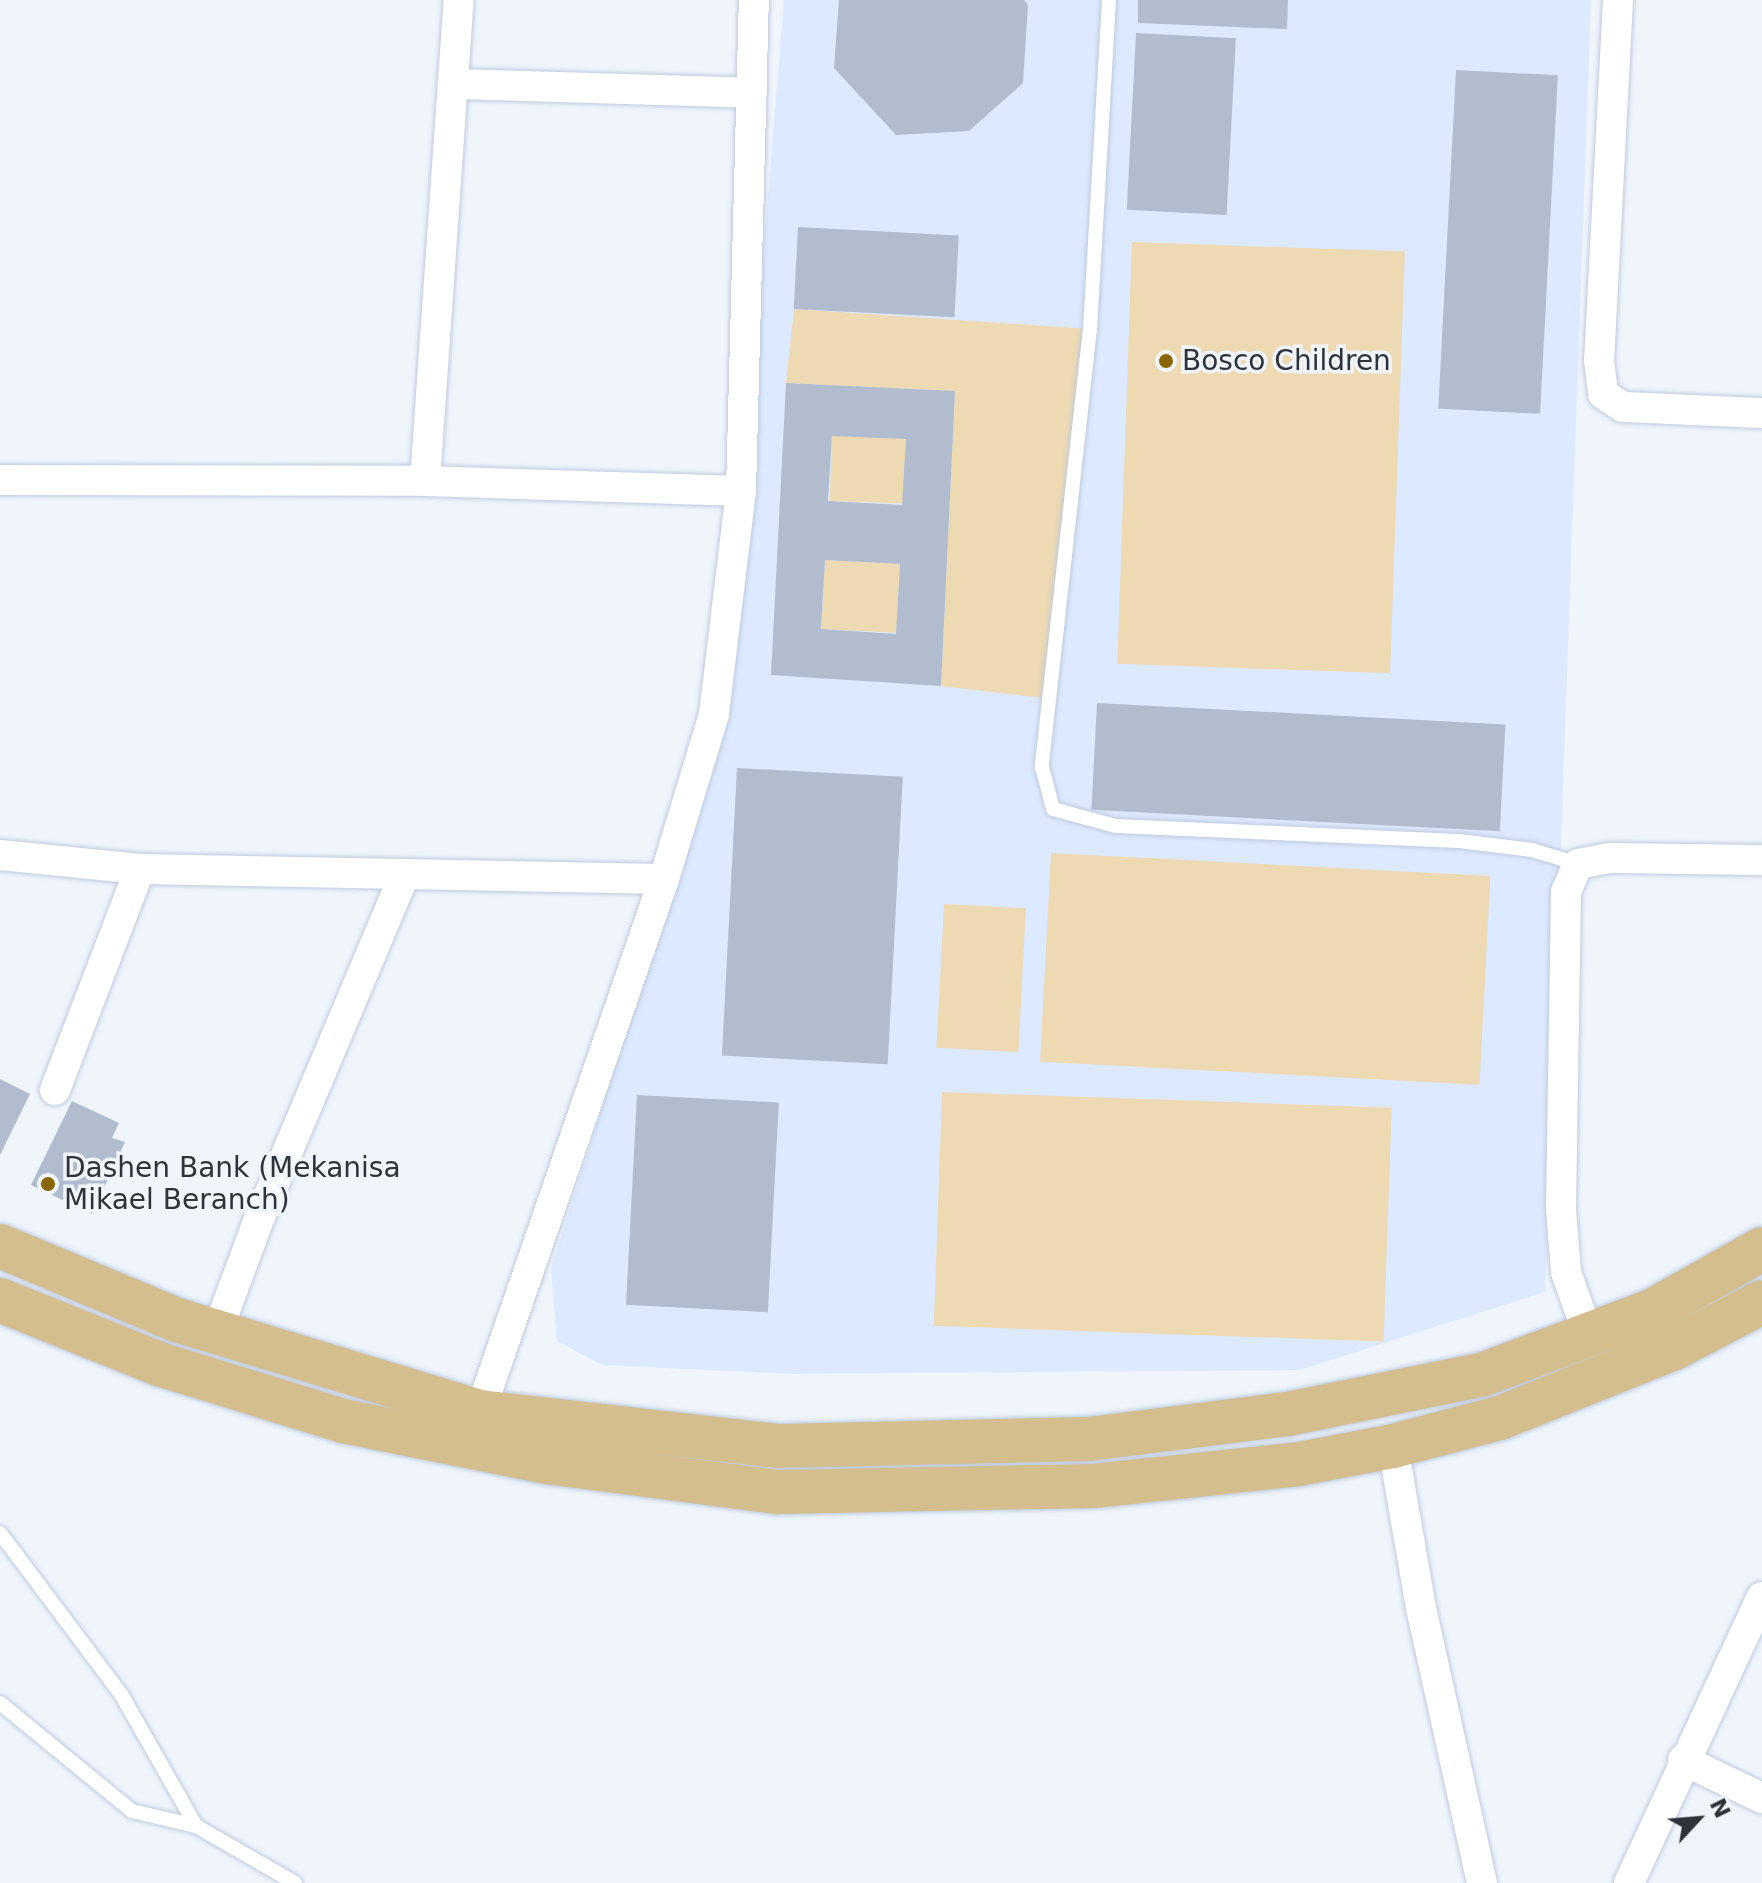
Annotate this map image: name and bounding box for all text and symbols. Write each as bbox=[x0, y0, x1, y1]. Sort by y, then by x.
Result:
place label: Bosco Children bbox=[1182, 344, 1391, 378]
marker: Bosco Children bbox=[1157, 352, 1175, 370]
place label: Dashen Bank (Mekanisa Mikael Beranch) bbox=[64, 1151, 401, 1217]
marker: Dashen Bank (Mekanisa Mikael Beranch) bbox=[39, 1175, 57, 1193]
north arrow bbox=[1658, 1779, 1738, 1859]
text: N bbox=[1705, 1794, 1735, 1822]

